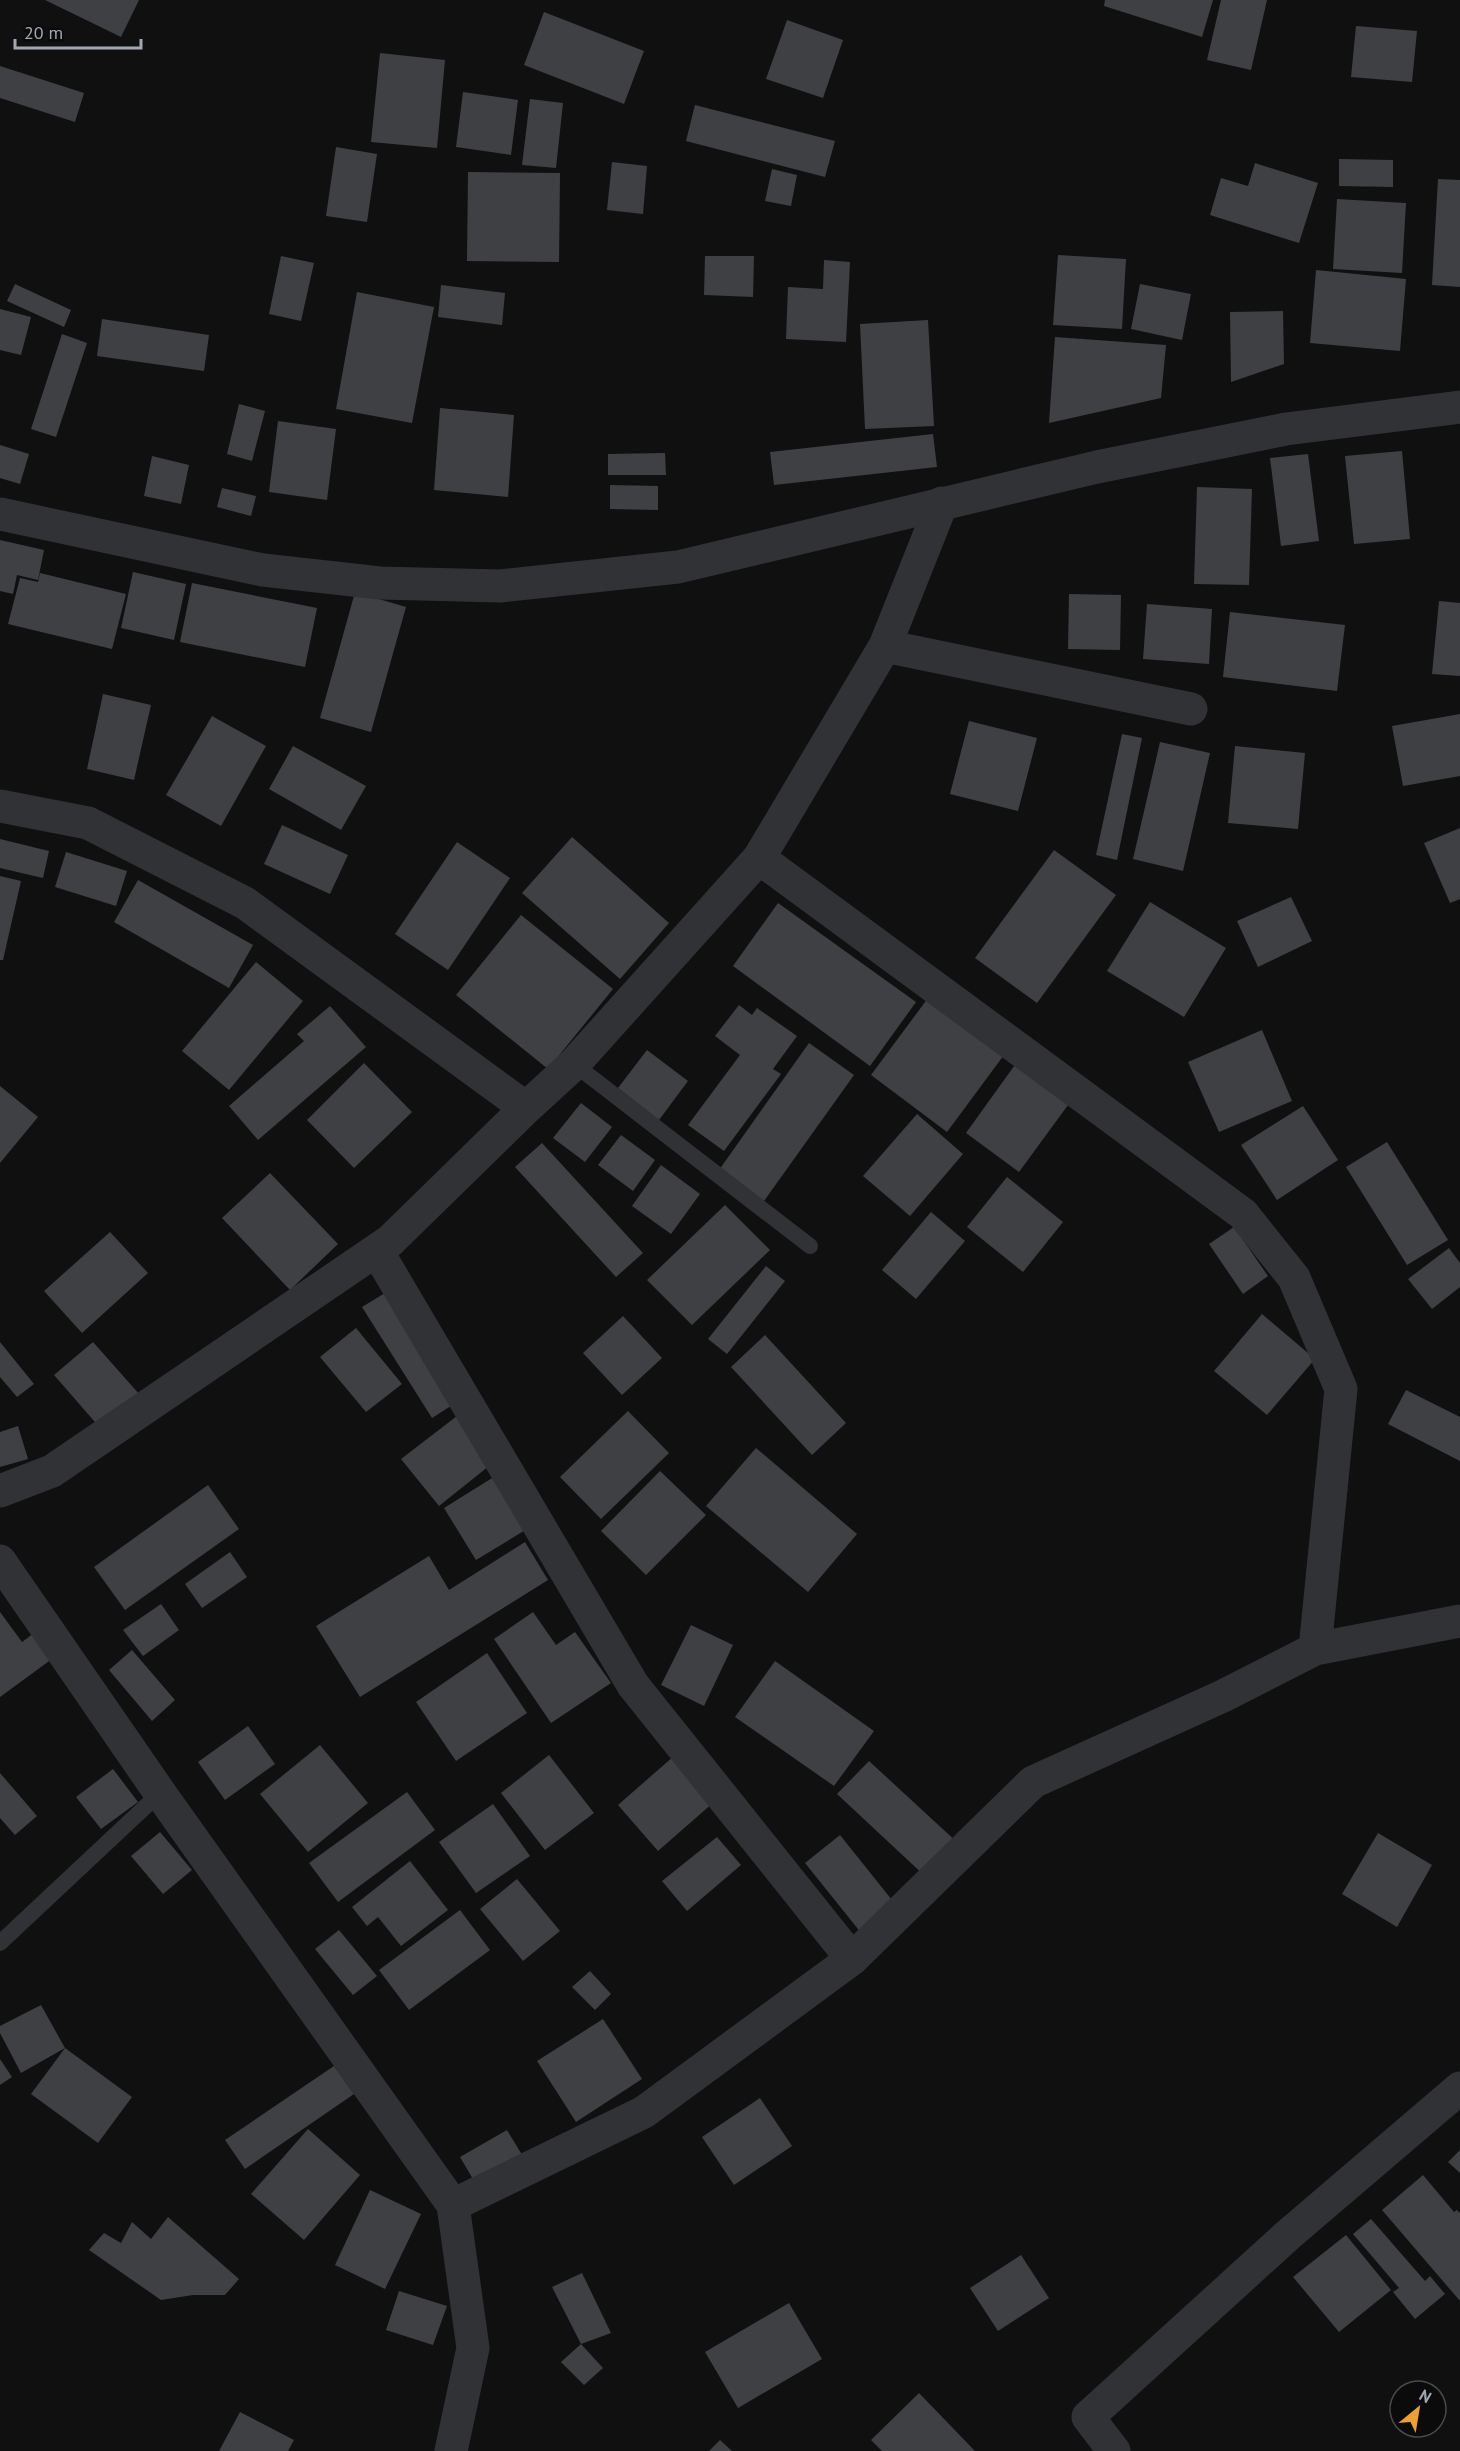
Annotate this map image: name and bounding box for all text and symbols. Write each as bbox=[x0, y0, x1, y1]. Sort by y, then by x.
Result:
scale bar bbox=[15, 12, 141, 50]
text: 20 m bbox=[24, 21, 63, 44]
north arrow bbox=[1388, 2379, 1448, 2439]
text: N bbox=[1416, 2385, 1435, 2407]

